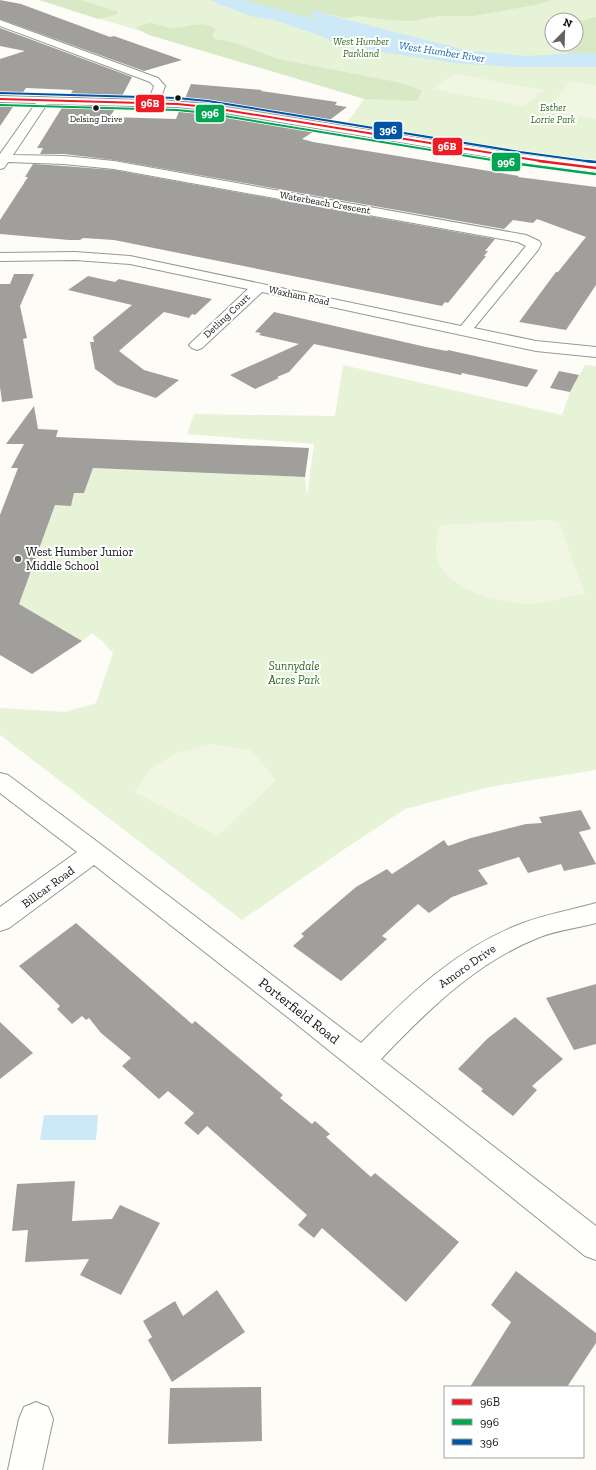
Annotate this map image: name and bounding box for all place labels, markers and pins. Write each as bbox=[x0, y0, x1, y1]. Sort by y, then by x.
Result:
unlabelled marker bbox=[173, 93, 183, 103]
marker: Delsing Drive bbox=[91, 103, 101, 113]
place label: Delsing Drive bbox=[70, 114, 122, 124]
place label: West Humber Junior Middle School bbox=[26, 545, 133, 573]
marker: West Humber Junior Middle School bbox=[13, 554, 23, 564]

